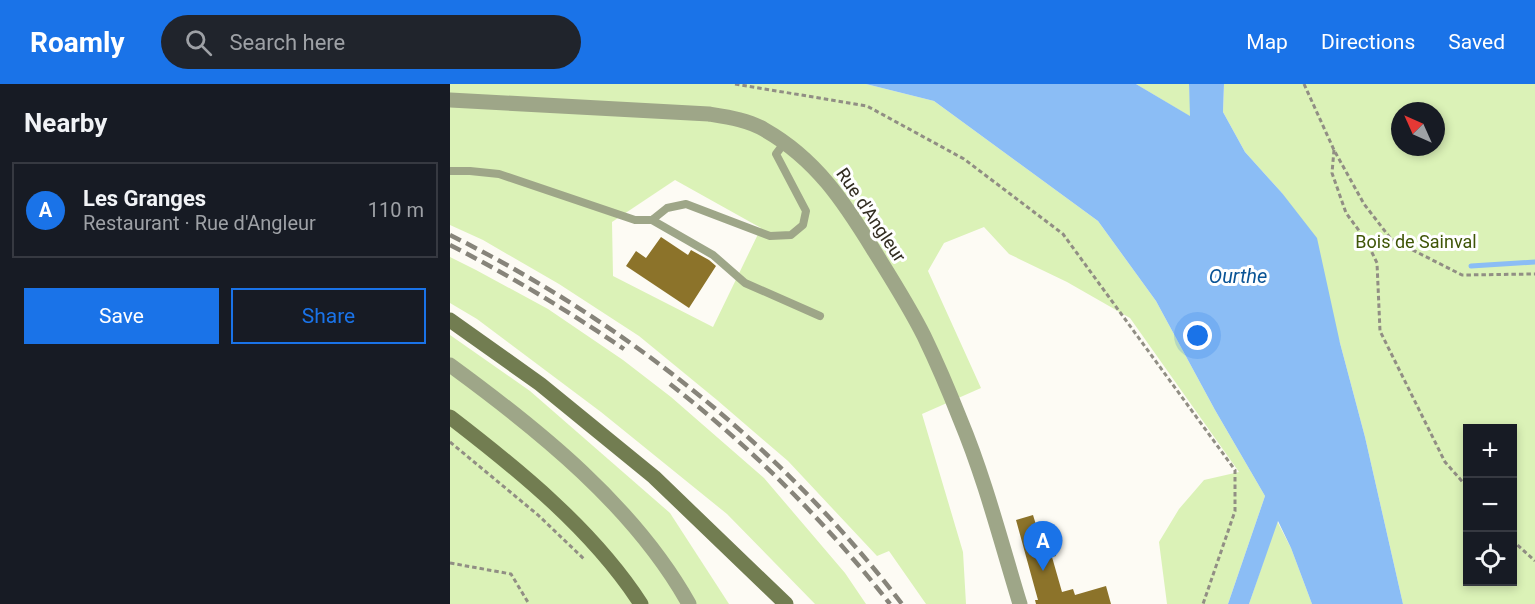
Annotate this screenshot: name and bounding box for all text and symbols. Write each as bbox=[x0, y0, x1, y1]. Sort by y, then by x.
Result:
search box bbox=[161, 15, 581, 69]
text: Roamly bbox=[30, 26, 125, 59]
icon: search bbox=[182, 26, 215, 59]
text: Search here bbox=[230, 30, 345, 55]
text: Map bbox=[1246, 30, 1288, 54]
text: Directions bbox=[1321, 30, 1415, 54]
text: Saved bbox=[1448, 30, 1505, 54]
north arrow bbox=[1391, 102, 1445, 156]
text: Nearby bbox=[24, 108, 107, 138]
street label: Rue d'Angleur bbox=[832, 164, 911, 266]
text: Les Granges bbox=[83, 186, 206, 211]
text: A bbox=[39, 198, 52, 222]
text: 110 m bbox=[368, 198, 424, 222]
text: Restaurant · Rue d'Angleur bbox=[83, 211, 316, 235]
park label: Bois de Sainval bbox=[1355, 231, 1477, 252]
water label: Ourthe bbox=[1209, 264, 1267, 288]
button: Save bbox=[24, 288, 219, 344]
button: Share bbox=[231, 288, 426, 344]
your location bbox=[1183, 321, 1212, 350]
map controls bbox=[1463, 424, 1517, 586]
button: + bbox=[1463, 424, 1517, 478]
button: − bbox=[1463, 478, 1517, 532]
pin: A bbox=[1024, 522, 1062, 571]
button: locate bbox=[1463, 532, 1517, 586]

